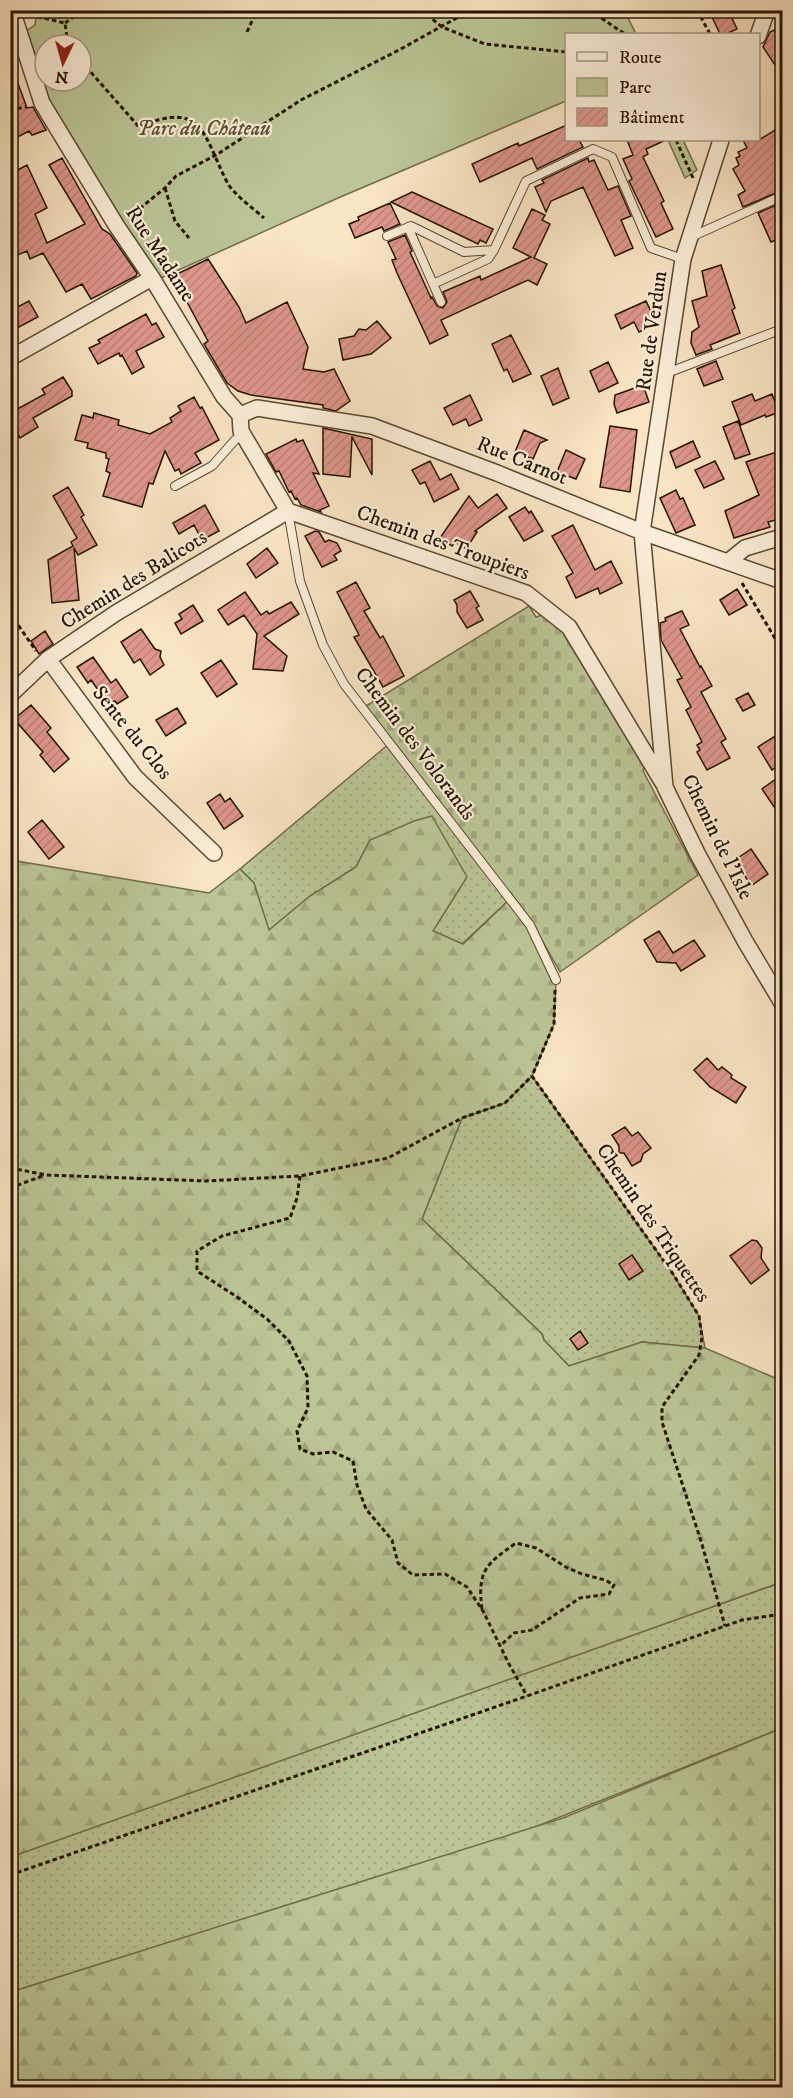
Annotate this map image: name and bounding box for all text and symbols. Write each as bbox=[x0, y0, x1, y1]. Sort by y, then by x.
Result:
north arrow bbox=[33, 33, 93, 93]
legend bbox=[565, 33, 760, 141]
text: Route bbox=[619, 47, 662, 69]
text: N bbox=[54, 66, 69, 87]
text: Parc bbox=[619, 77, 652, 99]
text: Bâtiment bbox=[619, 107, 685, 129]
park label: Parc du Château bbox=[137, 116, 271, 142]
street label: Rue Madame bbox=[119, 201, 201, 307]
street label: Rue de Verdun bbox=[631, 269, 673, 393]
street label: Rue Carnot bbox=[473, 431, 572, 491]
street label: Chemin des Troupiers bbox=[353, 500, 533, 586]
street label: Chemin des Balicots bbox=[56, 524, 212, 636]
street label: Chemin des Volorands bbox=[349, 662, 481, 826]
street label: Sente du Clos bbox=[86, 681, 178, 785]
street label: Chemin de l’Isle bbox=[675, 770, 759, 904]
street label: Chemin des Triquettes bbox=[590, 1138, 716, 1308]

